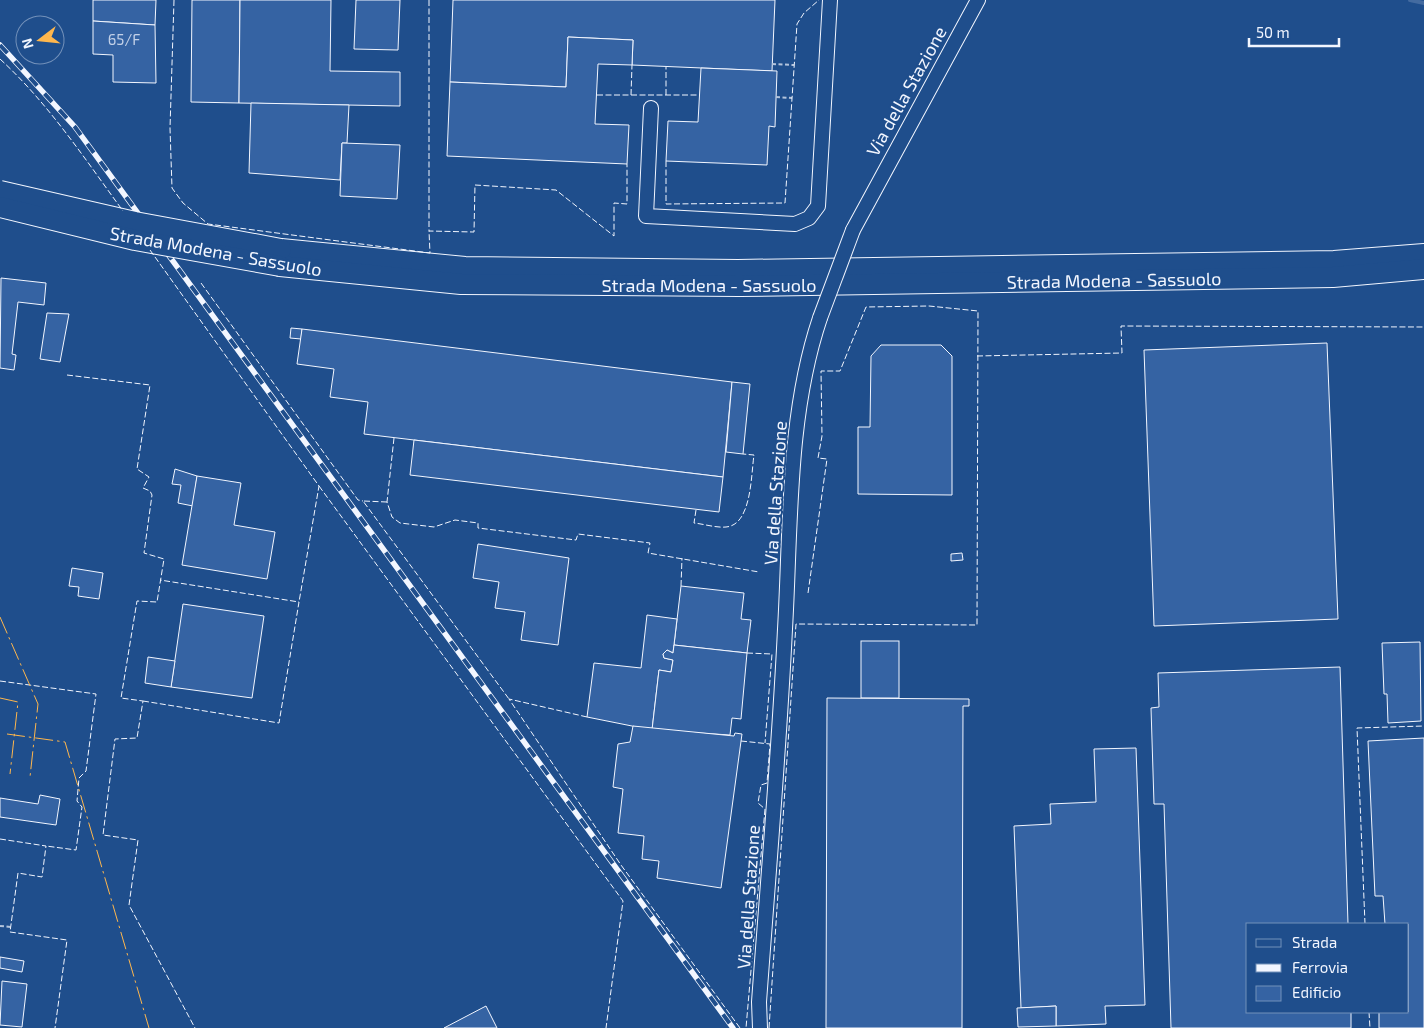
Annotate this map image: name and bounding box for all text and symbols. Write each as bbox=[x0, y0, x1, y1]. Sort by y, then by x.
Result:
north arrow bbox=[15, 15, 65, 65]
scale bar bbox=[1249, 15, 1339, 47]
street label: Via della Stazione bbox=[861, 22, 951, 160]
text: 50 m bbox=[1256, 23, 1290, 41]
house number: 65/F bbox=[108, 30, 140, 48]
text: N bbox=[17, 37, 37, 51]
street label: Strada Modena - Sassuolo bbox=[108, 222, 324, 280]
street label: Strada Modena - Sassuolo bbox=[1006, 267, 1222, 293]
street label: Strada Modena - Sassuolo bbox=[602, 274, 816, 296]
street label: Via della Stazione bbox=[759, 420, 791, 566]
street label: Via della Stazione bbox=[732, 824, 764, 970]
legend bbox=[1246, 923, 1409, 1013]
text: Strada bbox=[1292, 933, 1337, 951]
text: Ferrovia bbox=[1292, 958, 1348, 976]
text: Edificio bbox=[1292, 983, 1341, 1001]

